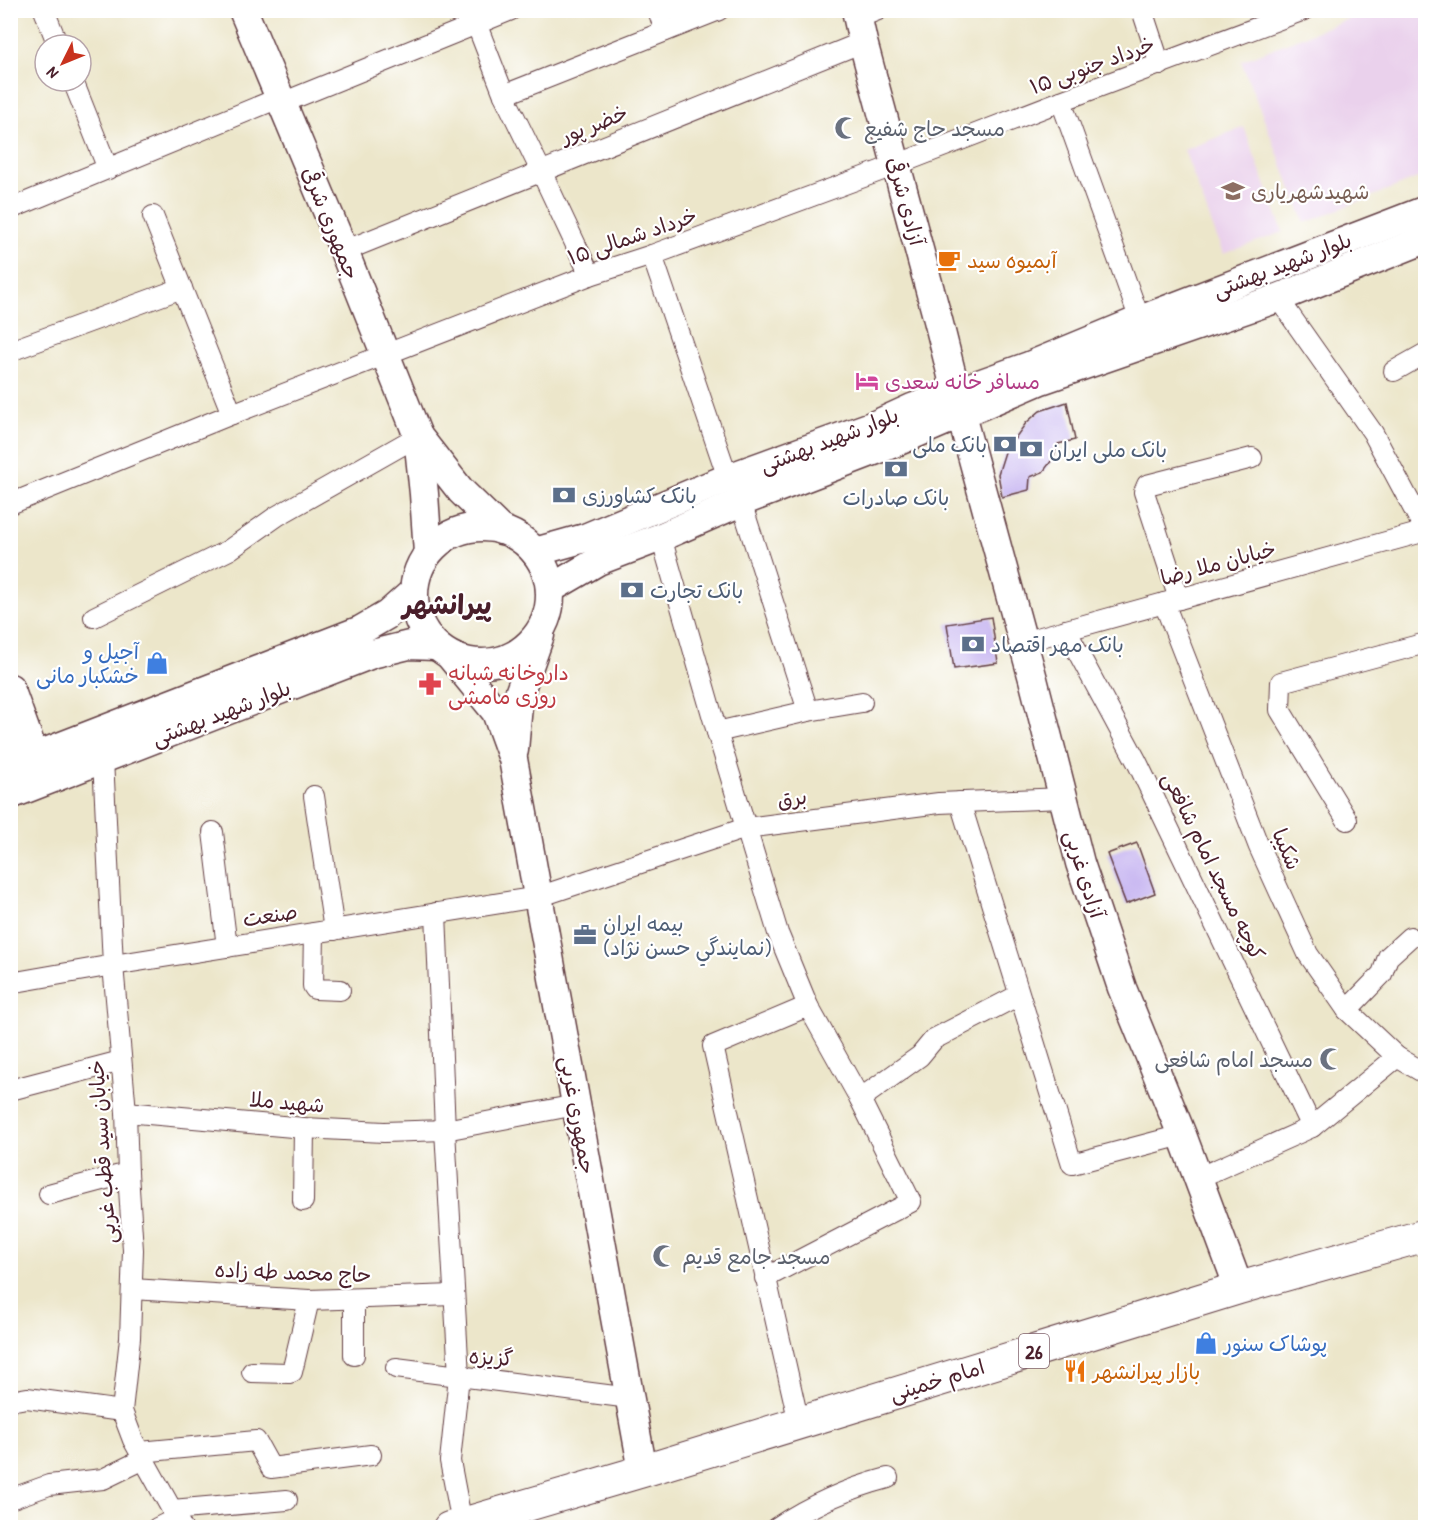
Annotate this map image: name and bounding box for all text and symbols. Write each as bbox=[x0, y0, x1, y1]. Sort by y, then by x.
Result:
street label: ۱۵ خرداد جنوبی bbox=[1025, 29, 1159, 101]
north arrow bbox=[33, 33, 93, 93]
text: N bbox=[41, 62, 63, 84]
street label: خضر پور bbox=[554, 97, 632, 151]
place label: مسجد حاج شفیع bbox=[864, 114, 1005, 144]
mosque icon: مسجد حاج شفیع bbox=[833, 115, 859, 141]
street label: آزادی شرقی bbox=[880, 154, 932, 249]
street label: جمهوری شرقی bbox=[295, 162, 367, 284]
place label: شهیدشهریاری bbox=[1251, 177, 1370, 206]
school or university icon: شهیدشهریاری bbox=[1220, 178, 1246, 204]
street label: ۱۵ خرداد شمالی bbox=[563, 200, 701, 272]
street label: بلوار شهید بهشتی bbox=[1208, 225, 1356, 305]
place label: آبمیوه سید bbox=[967, 246, 1057, 275]
cafe icon: آبمیوه سید bbox=[936, 247, 962, 273]
place label: مسافر خانه سعدی bbox=[885, 367, 1040, 396]
hotel icon: مسافر خانه سعدی bbox=[854, 368, 880, 394]
street label: بلوار شهید بهشتی bbox=[755, 400, 903, 480]
place label: بانک ملی bbox=[912, 430, 987, 459]
bank icon: بانک ملی bbox=[992, 431, 1018, 457]
place label: بانک ملی ایران bbox=[1049, 435, 1167, 464]
bank icon: بانک ملی ایران bbox=[1018, 436, 1044, 462]
bank icon: بانک صادرات bbox=[883, 456, 909, 482]
place label: بانک کشاورزی bbox=[582, 481, 697, 510]
bank icon: بانک کشاورزی bbox=[551, 482, 577, 508]
place label: بانک صادرات bbox=[843, 483, 949, 512]
street label: خیابان ملا رضا bbox=[1157, 534, 1279, 592]
place label: بانک تجارت bbox=[650, 576, 743, 605]
bank icon: بانک تجارت bbox=[619, 577, 645, 603]
district label: پیرانشهر bbox=[399, 586, 492, 622]
place label: بانک مهر اقتصاد bbox=[991, 630, 1124, 659]
bank icon: بانک مهر اقتصاد bbox=[960, 631, 986, 657]
place label: آجیل و خشکبار مانی bbox=[36, 637, 140, 690]
shop icon: آجیل و خشکبار مانی bbox=[144, 650, 170, 676]
place label: داروخانه شبانه روزی مامشی bbox=[448, 658, 569, 711]
pharmacy icon: داروخانه شبانه روزی مامشی bbox=[417, 671, 443, 697]
street label: بلوار شهید بهشتی bbox=[147, 673, 295, 753]
street label: کوچه مسجد امام شافعی bbox=[1154, 767, 1272, 966]
street label: برق bbox=[775, 782, 809, 814]
street label: شکیبا bbox=[1265, 824, 1309, 874]
street label: آزادی غربی bbox=[1058, 826, 1112, 922]
street label: صنعت bbox=[240, 896, 300, 934]
place label: بيمه ايران (نمايندگي حسن نژاد) bbox=[603, 909, 772, 967]
office icon: بيمه ايران (نمايندگي حسن نژاد) bbox=[572, 922, 598, 948]
place label: مسجد امام شافعی bbox=[1155, 1045, 1313, 1076]
mosque icon: مسجد امام شافعی bbox=[1318, 1046, 1344, 1072]
street label: جمهوری غربی bbox=[553, 1054, 603, 1176]
street label: خیابان سید قطب غربی bbox=[81, 1059, 123, 1245]
street label: شهید ملا bbox=[248, 1084, 326, 1120]
place label: مسجد جامع قدیم bbox=[682, 1242, 831, 1273]
mosque icon: مسجد جامع قدیم bbox=[651, 1243, 677, 1269]
street label: حاج محمد طه زاده bbox=[214, 1255, 372, 1289]
place label: پوشاک سنور bbox=[1222, 1329, 1327, 1358]
shop icon: پوشاک سنور bbox=[1193, 1330, 1219, 1356]
road number: 26 bbox=[1019, 1334, 1049, 1368]
street label: گزیزه bbox=[468, 1341, 514, 1373]
street label: امام خمینی bbox=[886, 1352, 989, 1410]
place label: بازار پیرانشهر bbox=[1091, 1357, 1200, 1386]
restaurant icon: بازار پیرانشهر bbox=[1062, 1358, 1088, 1384]

